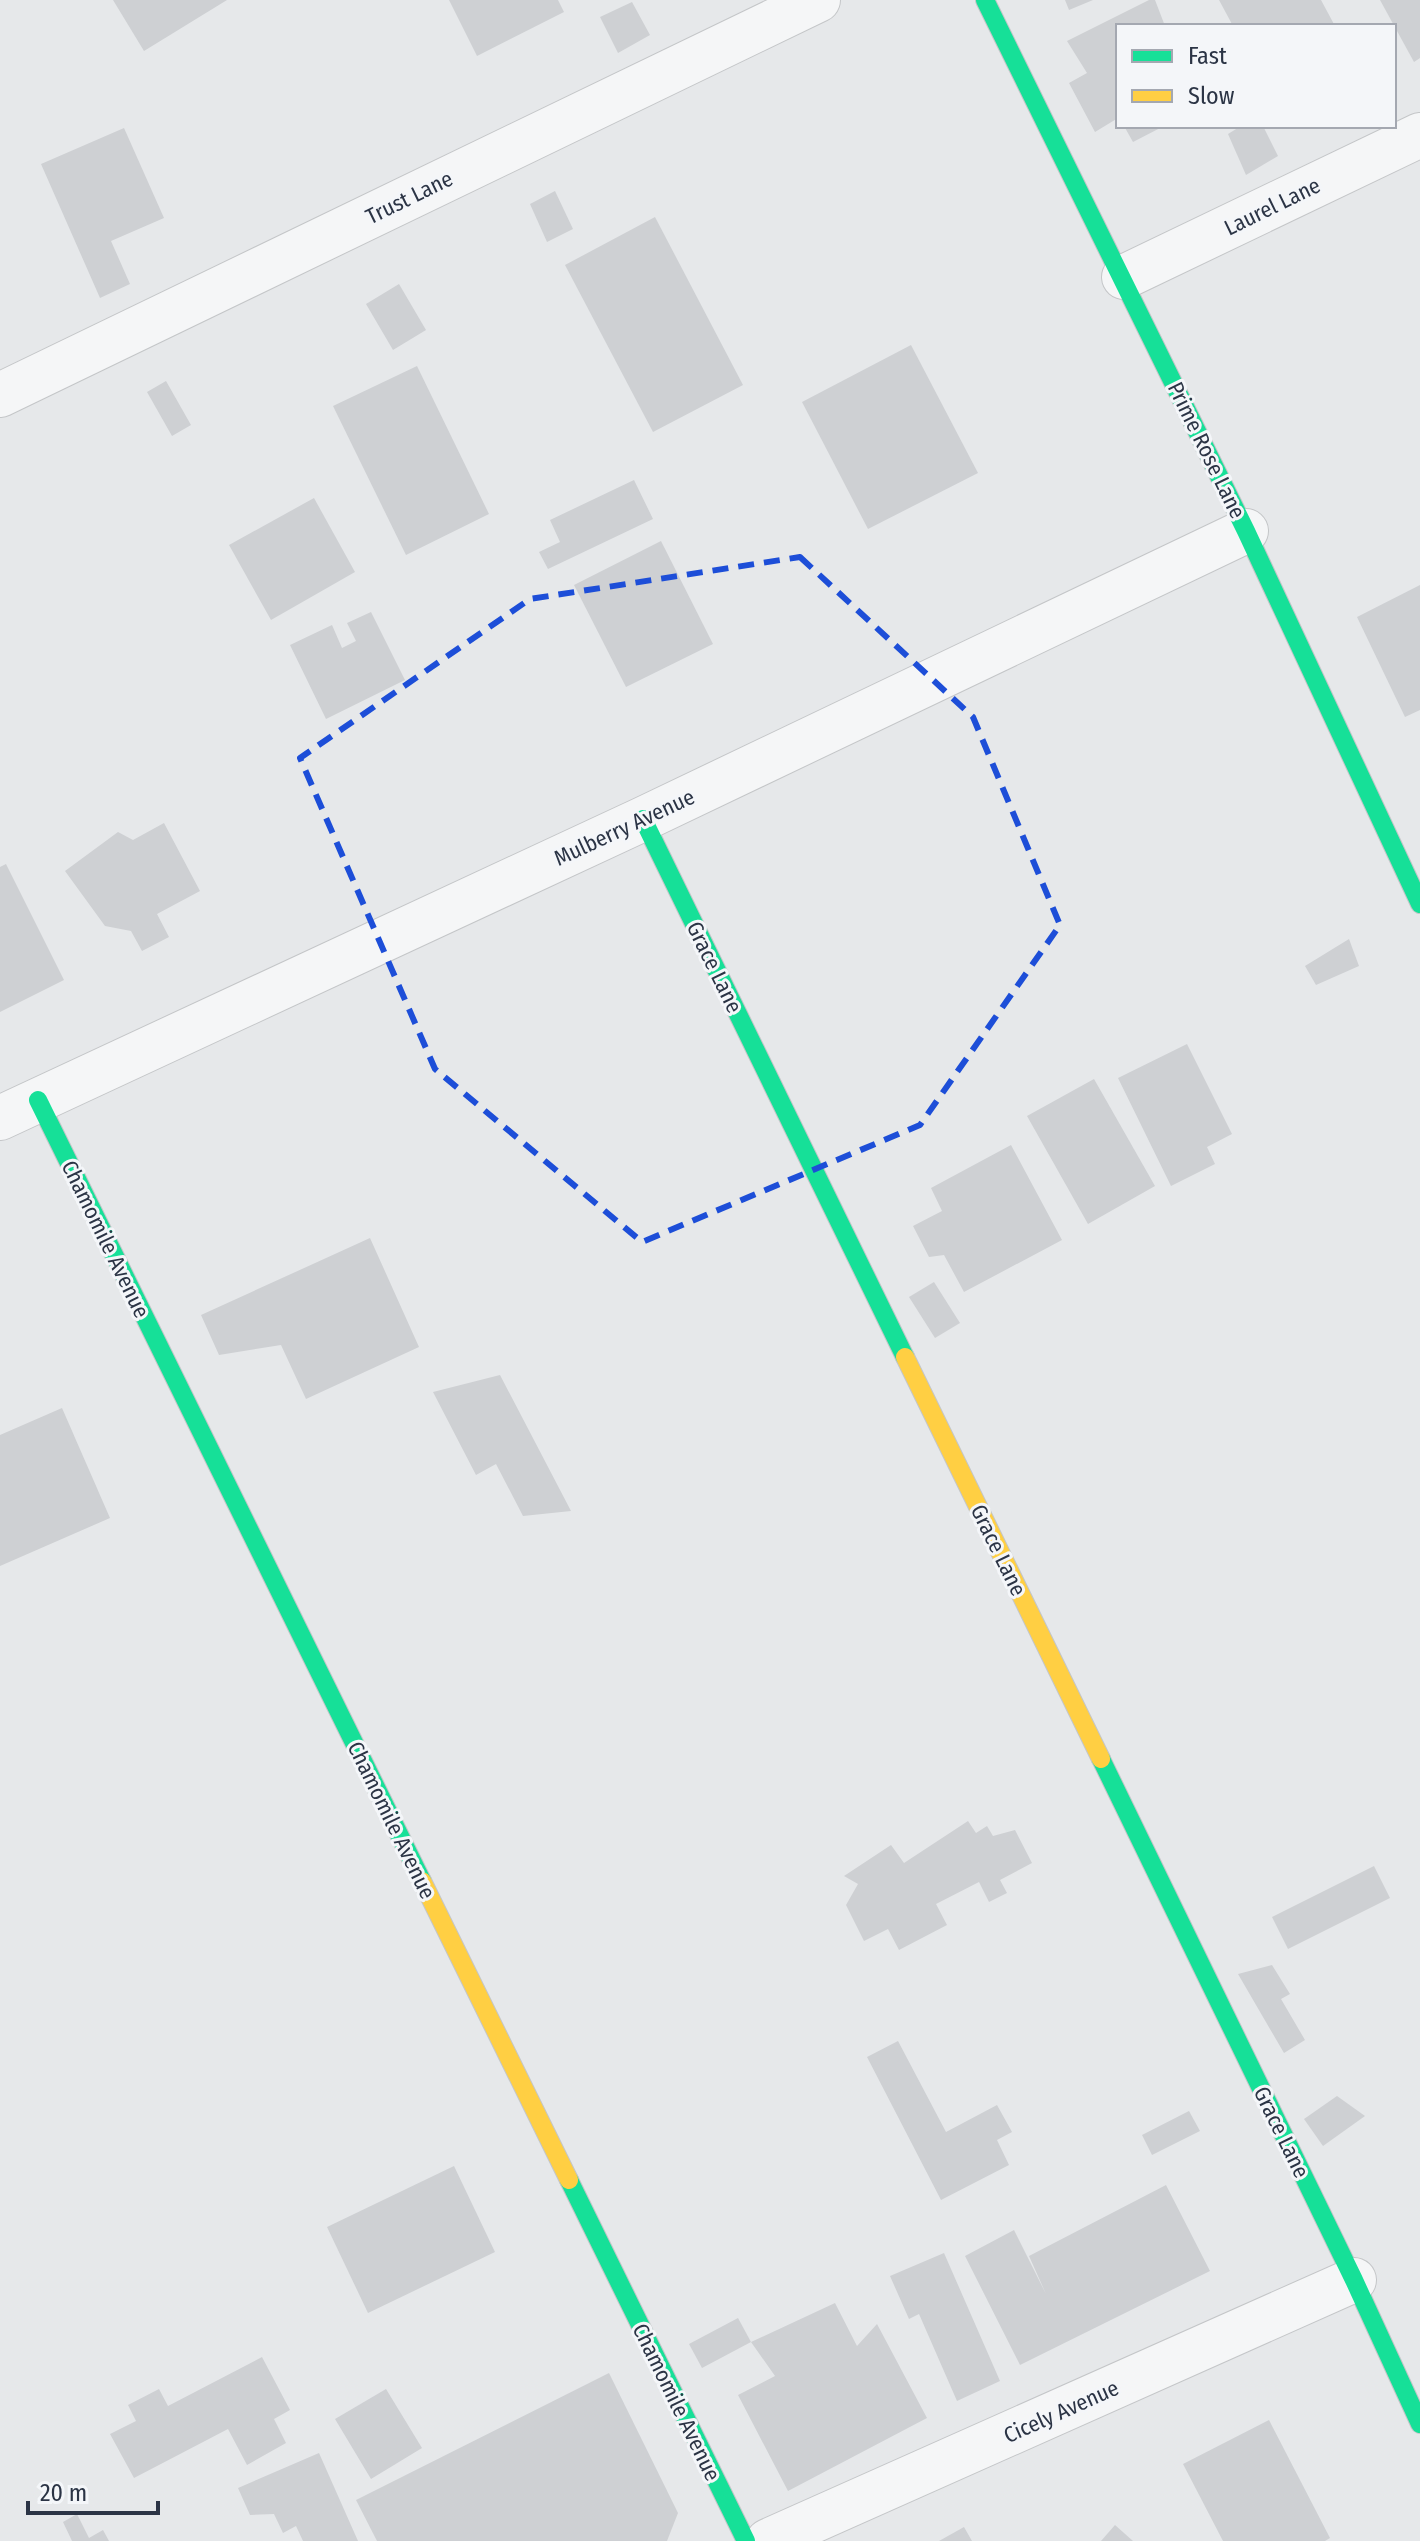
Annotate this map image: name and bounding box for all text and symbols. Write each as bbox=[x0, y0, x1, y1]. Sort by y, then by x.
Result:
legend bbox=[1116, 24, 1396, 128]
text: Fast bbox=[1188, 42, 1227, 70]
text: Slow bbox=[1188, 82, 1235, 110]
street label: Trust Lane bbox=[361, 165, 457, 230]
street label: Laurel Lane bbox=[1220, 172, 1325, 241]
street label: Prime Rose Lane bbox=[1162, 377, 1251, 523]
street label: Mulberry Avenue bbox=[550, 783, 699, 872]
street label: Grace Lane bbox=[681, 917, 748, 1017]
street label: Chamomile Avenue bbox=[56, 1156, 155, 1322]
street label: Grace Lane bbox=[965, 1500, 1032, 1600]
street label: Chamomile Avenue bbox=[342, 1737, 441, 1903]
street label: Grace Lane bbox=[1248, 2082, 1315, 2182]
street label: Chamomile Avenue bbox=[627, 2319, 726, 2485]
street label: Cicely Avenue bbox=[999, 2374, 1123, 2449]
scale bar bbox=[28, 2465, 158, 2515]
text: 20 m bbox=[40, 2479, 87, 2507]

